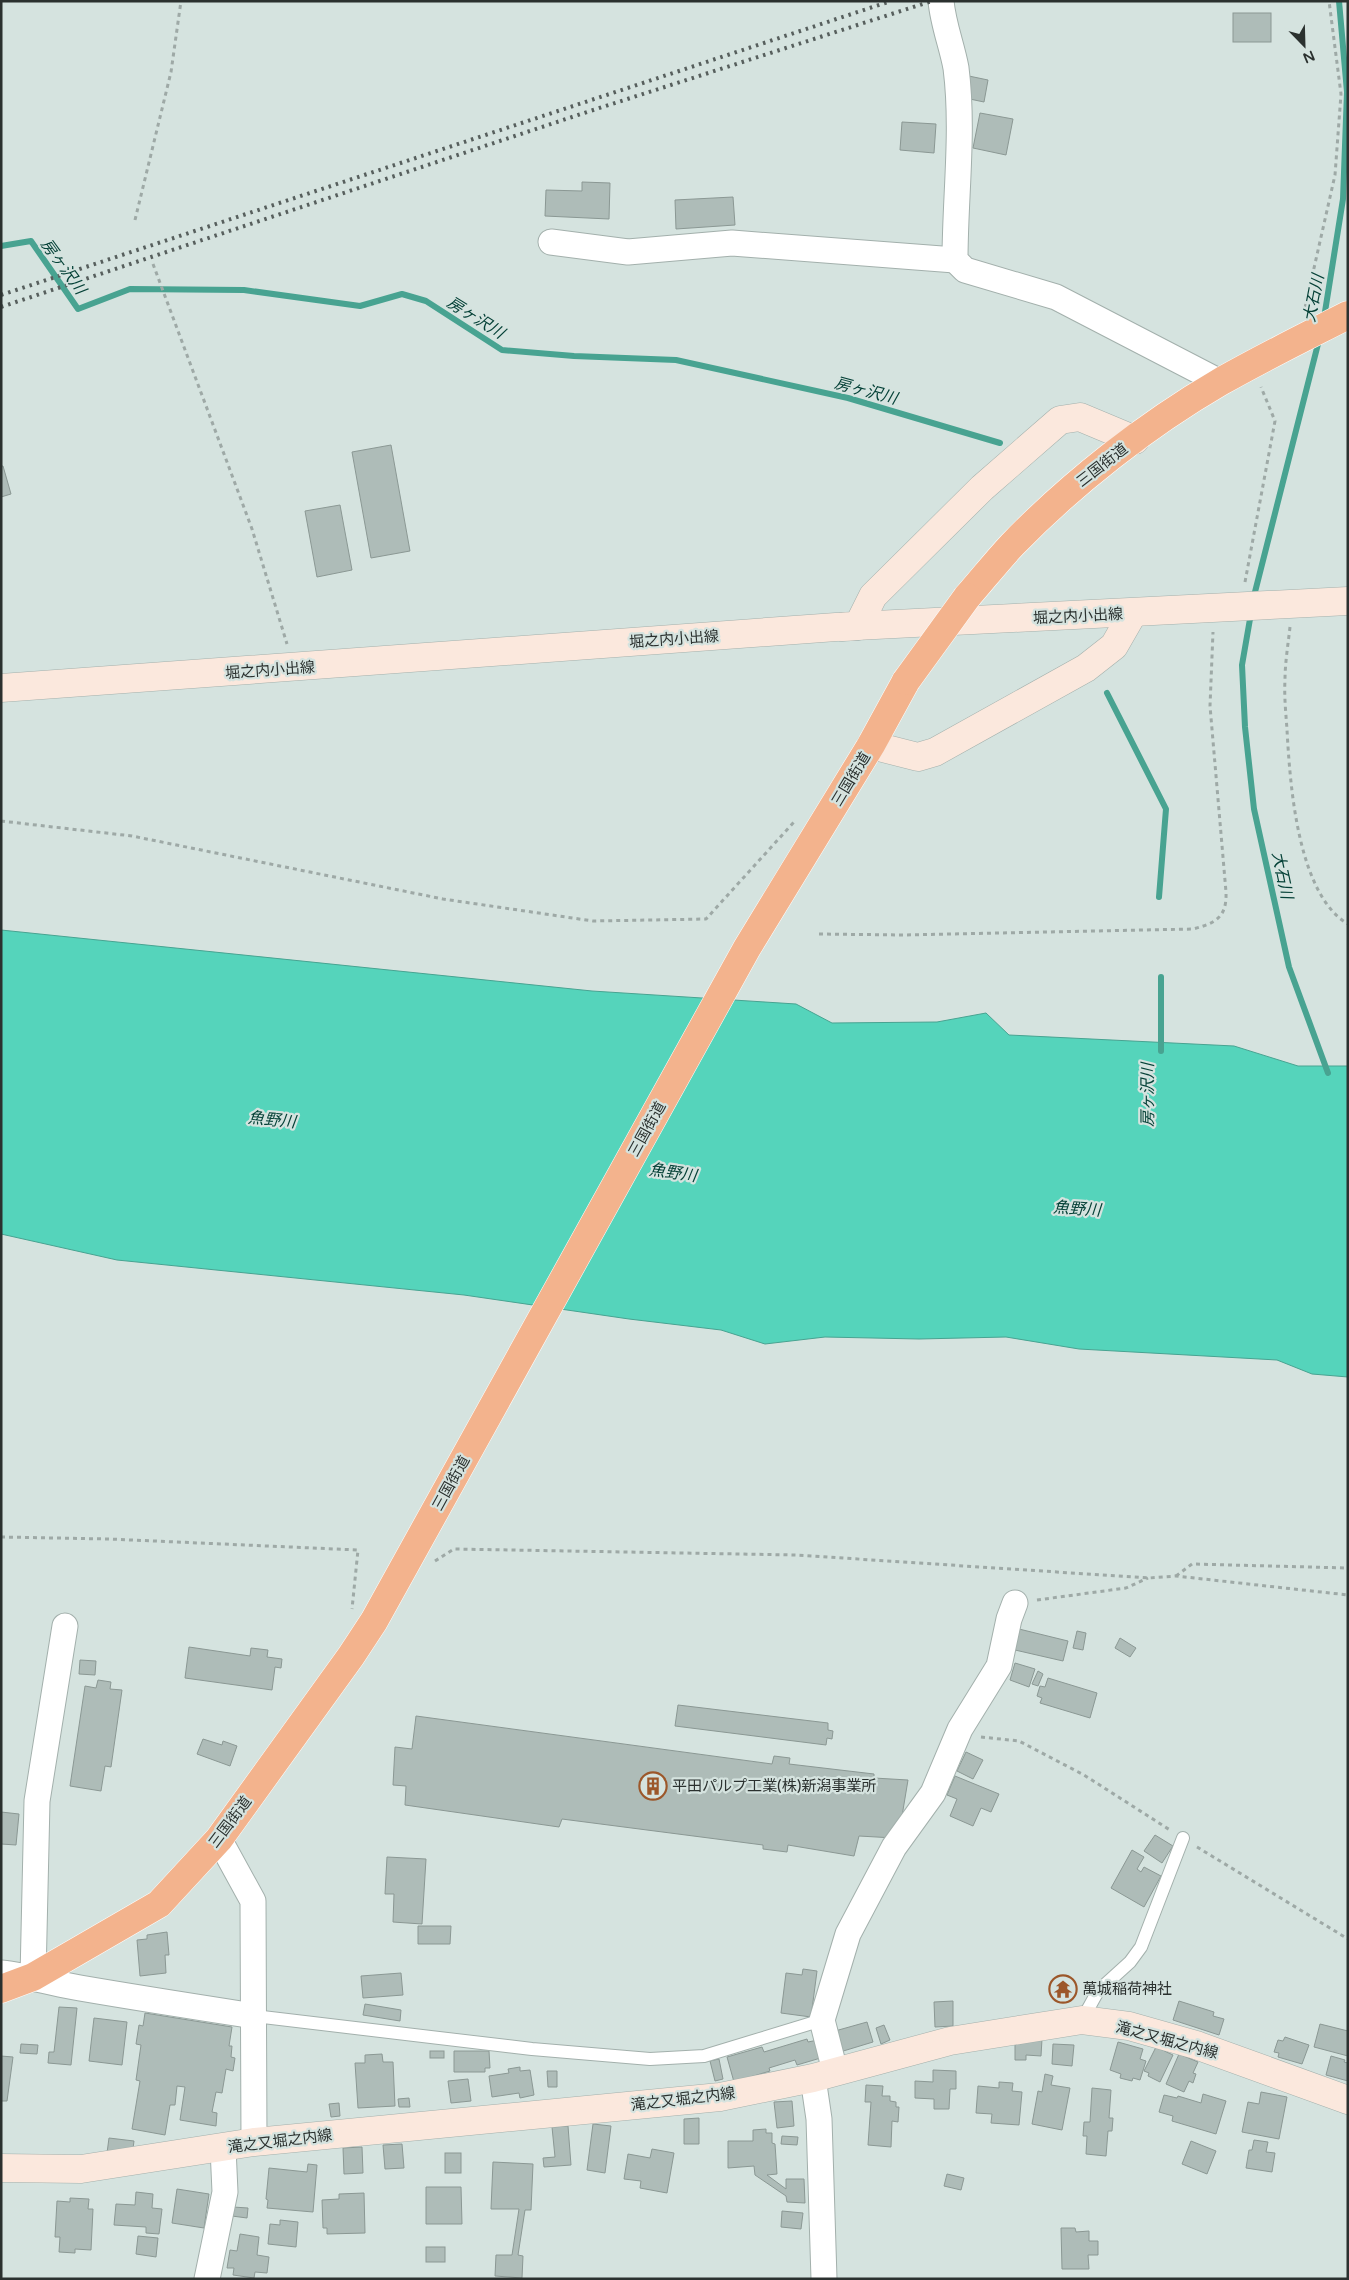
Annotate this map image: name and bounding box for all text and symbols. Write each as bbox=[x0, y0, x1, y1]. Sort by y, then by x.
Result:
north arrow bbox=[1279, 20, 1329, 70]
text: N bbox=[1300, 46, 1317, 67]
water label: 房ヶ沢川 bbox=[36, 235, 91, 300]
water label: 大石川 bbox=[1300, 271, 1329, 324]
water label: 房ヶ沢川 bbox=[443, 292, 510, 344]
water label: 房ヶ沢川 bbox=[832, 373, 901, 409]
street label: 三国街道 bbox=[1073, 439, 1131, 491]
street label: 堀之内小出線 bbox=[1033, 605, 1123, 627]
street label: 堀之内小出線 bbox=[628, 627, 720, 651]
street label: 堀之内小出線 bbox=[224, 658, 316, 682]
street label: 三国街道 bbox=[828, 749, 874, 809]
water label: 大石川 bbox=[1267, 850, 1297, 903]
water label: 房ヶ沢川 bbox=[1138, 1061, 1158, 1127]
street label: 三国街道 bbox=[625, 1098, 669, 1160]
water label: 魚野川 bbox=[247, 1108, 299, 1133]
water label: 魚野川 bbox=[648, 1160, 700, 1187]
water label: 魚野川 bbox=[1052, 1197, 1104, 1221]
street label: 三国街道 bbox=[429, 1452, 473, 1514]
building icon: 平田パルプ工業(株)新潟事業所 bbox=[638, 1771, 668, 1801]
place label: 平田パルプ工業(株)新潟事業所 bbox=[672, 1777, 876, 1795]
street label: 三国街道 bbox=[205, 1793, 255, 1851]
temple icon: 萬城稲荷神社 bbox=[1048, 1974, 1078, 2004]
place label: 萬城稲荷神社 bbox=[1082, 1980, 1172, 1998]
street label: 滝之又堀之内線 bbox=[1114, 2018, 1220, 2062]
street label: 滝之又堀之内線 bbox=[630, 2084, 736, 2114]
street label: 滝之又堀之内線 bbox=[227, 2126, 333, 2156]

